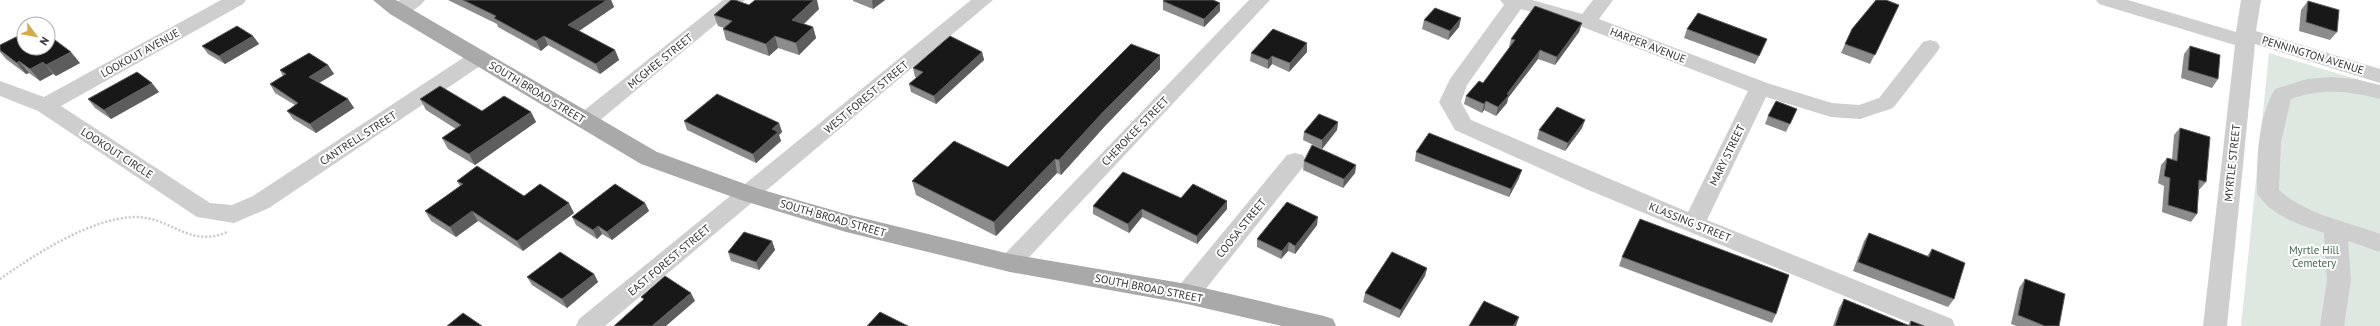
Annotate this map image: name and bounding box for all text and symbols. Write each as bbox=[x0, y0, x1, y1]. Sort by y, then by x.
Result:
north arrow bbox=[16, 16, 56, 56]
street label: HARPER AVENUE bbox=[1608, 24, 1688, 66]
street label: LOOKOUT AVENUE bbox=[98, 26, 182, 80]
street label: MCGHEE STREET bbox=[625, 30, 695, 92]
street label: PENNINGTON AVENUE bbox=[2260, 33, 2366, 77]
text: N bbox=[37, 35, 52, 48]
street label: SOUTH BROAD STREET bbox=[486, 58, 588, 126]
street label: WEST FOREST STREET bbox=[821, 58, 911, 136]
street label: CHEROKEE STREET bbox=[1098, 93, 1172, 169]
street label: CANTRELL STREET bbox=[317, 108, 399, 168]
street label: MARY STREET bbox=[1706, 122, 1748, 188]
street label: MYRTLE STREET bbox=[2221, 124, 2243, 202]
street label: LOOKOUT CIRCLE bbox=[78, 125, 156, 181]
street label: SOUTH BROAD STREET bbox=[778, 196, 888, 240]
street label: COOSA STREET bbox=[1213, 196, 1269, 260]
street label: KLASSING STREET bbox=[1647, 199, 1733, 245]
street label: EAST FOREST STREET bbox=[625, 221, 713, 299]
park label: Myrtle Hill Cemetery bbox=[2289, 243, 2340, 270]
street label: SOUTH BROAD STREET bbox=[1094, 271, 1204, 305]

